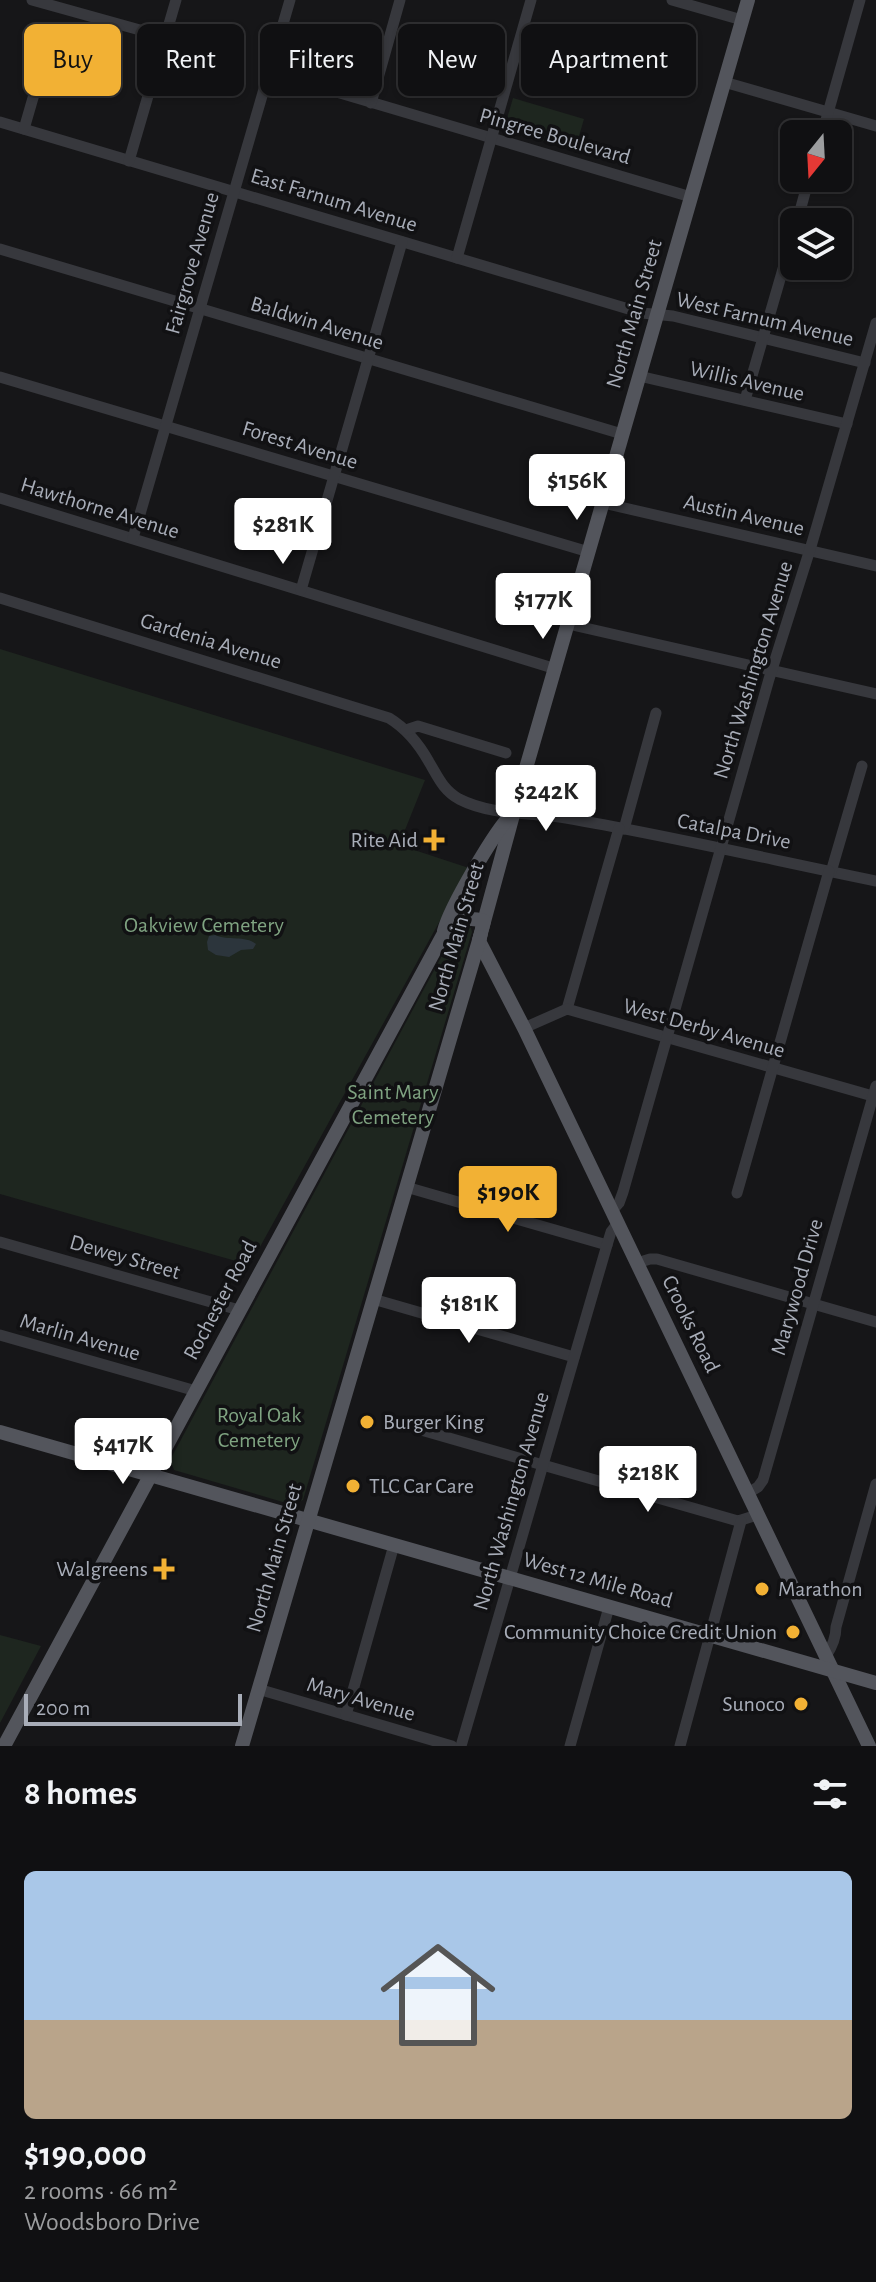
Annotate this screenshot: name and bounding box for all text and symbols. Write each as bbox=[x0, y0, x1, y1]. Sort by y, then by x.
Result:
chip: Buy bbox=[24, 24, 121, 96]
chip: Rent bbox=[137, 24, 244, 96]
chip: Filters bbox=[260, 24, 382, 96]
chip: New bbox=[398, 24, 505, 96]
chip: Apartment bbox=[521, 24, 696, 96]
street label: Pingree Boulevard bbox=[477, 104, 633, 168]
north arrow bbox=[780, 120, 852, 192]
map controls bbox=[780, 120, 852, 280]
street label: East Farnum Avenue bbox=[248, 164, 420, 236]
street label: Fairgrove Avenue bbox=[161, 189, 223, 337]
button: layers bbox=[780, 208, 852, 280]
street label: North Main Street bbox=[602, 237, 666, 391]
street label: West Farnum Avenue bbox=[674, 288, 856, 350]
street label: Baldwin Avenue bbox=[248, 292, 386, 354]
street label: Willis Avenue bbox=[687, 357, 807, 405]
street label: Forest Avenue bbox=[240, 417, 360, 473]
pin: $156K bbox=[521, 454, 633, 522]
text: $156K bbox=[547, 467, 607, 493]
street label: Hawthorne Avenue bbox=[18, 473, 182, 543]
street label: Austin Avenue bbox=[682, 490, 806, 540]
pin: $281K bbox=[227, 498, 339, 566]
text: $281K bbox=[252, 511, 314, 537]
street label: North Washington Avenue bbox=[709, 559, 797, 781]
pin: $177K bbox=[487, 573, 599, 641]
text: $177K bbox=[514, 586, 572, 612]
street label: Gardenia Avenue bbox=[138, 609, 284, 673]
pin: $242K bbox=[490, 765, 602, 833]
text: $242K bbox=[514, 778, 578, 804]
street label: Catalpa Drive bbox=[675, 809, 793, 853]
place label: Rite Aid bbox=[351, 829, 418, 851]
marker: Rite Aid bbox=[425, 831, 443, 849]
street label: North Main Street bbox=[424, 860, 488, 1014]
park label: Oakview Cemetery bbox=[124, 914, 285, 936]
street label: West Derby Avenue bbox=[621, 994, 787, 1062]
park label: Saint Mary Cemetery bbox=[347, 1081, 439, 1128]
pin: $190K bbox=[452, 1166, 564, 1234]
text: $190K bbox=[477, 1179, 539, 1205]
street label: Marywood Drive bbox=[767, 1216, 827, 1358]
street label: Dewey Street bbox=[67, 1231, 183, 1283]
street label: Rochester Road bbox=[179, 1237, 261, 1363]
street label: Crooks Road bbox=[658, 1272, 724, 1376]
pin: $181K bbox=[413, 1277, 525, 1345]
text: $181K bbox=[440, 1290, 498, 1316]
street label: Marlin Avenue bbox=[17, 1309, 143, 1365]
street label: North Washington Avenue bbox=[469, 1389, 553, 1613]
park label: Royal Oak Cemetery bbox=[217, 1404, 301, 1451]
place label: Burger King bbox=[383, 1411, 484, 1433]
marker: Burger King bbox=[358, 1413, 376, 1431]
pin: $417K bbox=[67, 1418, 179, 1486]
text: $417K bbox=[93, 1431, 153, 1457]
pin: $218K bbox=[592, 1446, 704, 1514]
text: $218K bbox=[617, 1459, 679, 1485]
place label: TLC Car Care bbox=[369, 1475, 474, 1497]
marker: TLC Car Care bbox=[344, 1477, 362, 1495]
street label: North Main Street bbox=[242, 1481, 306, 1635]
street label: West 12 Mile Road bbox=[521, 1548, 675, 1612]
place label: Walgreens bbox=[56, 1558, 148, 1580]
marker: Walgreens bbox=[155, 1560, 173, 1578]
place label: Marathon bbox=[778, 1578, 863, 1600]
marker: Marathon bbox=[753, 1580, 771, 1598]
place label: Community Choice Credit Union bbox=[504, 1621, 777, 1643]
marker: Community Choice Credit Union bbox=[784, 1623, 802, 1641]
street label: Mary Avenue bbox=[304, 1673, 418, 1725]
scale bar bbox=[24, 1690, 242, 1726]
place label: Sunoco bbox=[722, 1693, 785, 1715]
marker: Sunoco bbox=[792, 1695, 810, 1713]
text: 200 m bbox=[36, 1697, 90, 1719]
icon: filters bbox=[808, 1772, 852, 1816]
text: 8 homes bbox=[24, 1777, 137, 1811]
icon: home bbox=[366, 1923, 510, 2067]
text: $190,000 bbox=[24, 2138, 147, 2172]
text: 2 rooms · 66 m² bbox=[24, 2178, 177, 2204]
text: Woodsboro Drive bbox=[24, 2209, 200, 2235]

